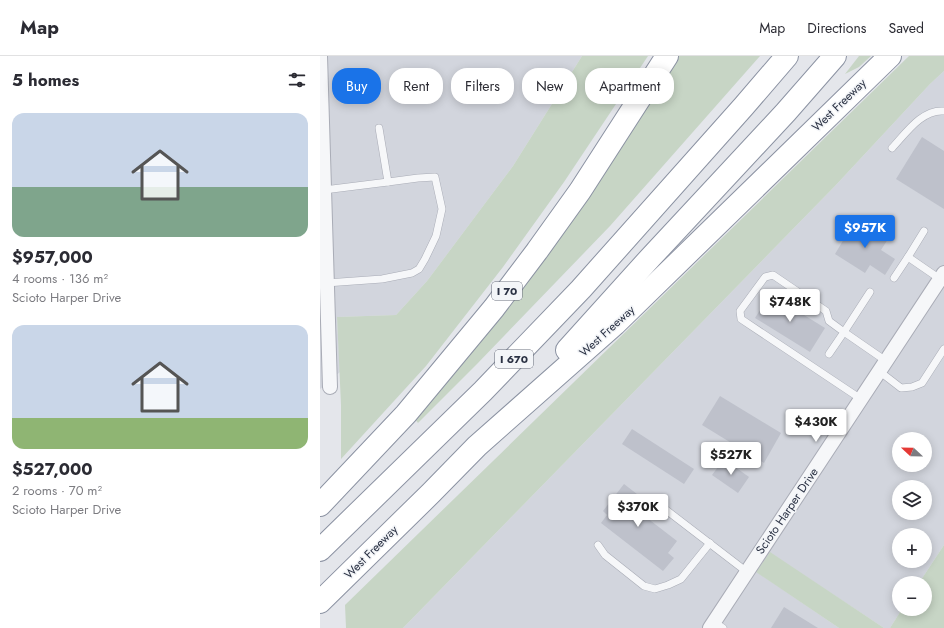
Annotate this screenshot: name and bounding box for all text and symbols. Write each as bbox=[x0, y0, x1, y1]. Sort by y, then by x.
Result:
text: Map bbox=[20, 14, 59, 41]
text: Map bbox=[759, 18, 785, 38]
text: Directions bbox=[807, 18, 867, 38]
text: Saved bbox=[889, 18, 924, 38]
text: 5 homes bbox=[12, 68, 79, 92]
chip: Buy bbox=[332, 68, 381, 104]
chip: Rent bbox=[389, 68, 443, 104]
chip: Filters bbox=[451, 68, 514, 104]
chip: New bbox=[522, 68, 577, 104]
chip: Apartment bbox=[585, 68, 674, 104]
icon: filters bbox=[286, 69, 308, 91]
street label: West Freeway bbox=[808, 74, 871, 136]
icon: home bbox=[124, 139, 196, 211]
pin: $957K bbox=[837, 215, 893, 249]
text: $957K bbox=[844, 218, 886, 237]
text: $957,000 bbox=[12, 245, 93, 269]
text: 4 rooms · 136 m² bbox=[12, 269, 108, 288]
road number: I 70 bbox=[492, 282, 522, 300]
text: Scioto Harper Drive bbox=[12, 288, 121, 307]
pin: $748K bbox=[762, 289, 818, 323]
text: $748K bbox=[769, 292, 811, 311]
street label: West Freeway bbox=[575, 301, 639, 361]
road number: I 670 bbox=[495, 350, 533, 368]
icon: home bbox=[124, 351, 196, 423]
pin: $430K bbox=[788, 409, 844, 443]
text: $430K bbox=[795, 412, 837, 431]
north arrow bbox=[892, 432, 932, 472]
map controls bbox=[892, 432, 932, 616]
pin: $527K bbox=[703, 442, 759, 476]
text: $527K bbox=[710, 445, 752, 464]
text: $527,000 bbox=[12, 457, 93, 481]
street label: Scioto Harper Drive bbox=[751, 464, 823, 558]
button: layers bbox=[892, 480, 932, 520]
text: 2 rooms · 70 m² bbox=[12, 481, 102, 500]
pin: $370K bbox=[610, 494, 666, 528]
text: $370K bbox=[617, 497, 659, 516]
text: Scioto Harper Drive bbox=[12, 500, 121, 519]
street label: West Freeway bbox=[340, 521, 402, 583]
button: + bbox=[892, 528, 932, 568]
button: − bbox=[892, 576, 932, 616]

